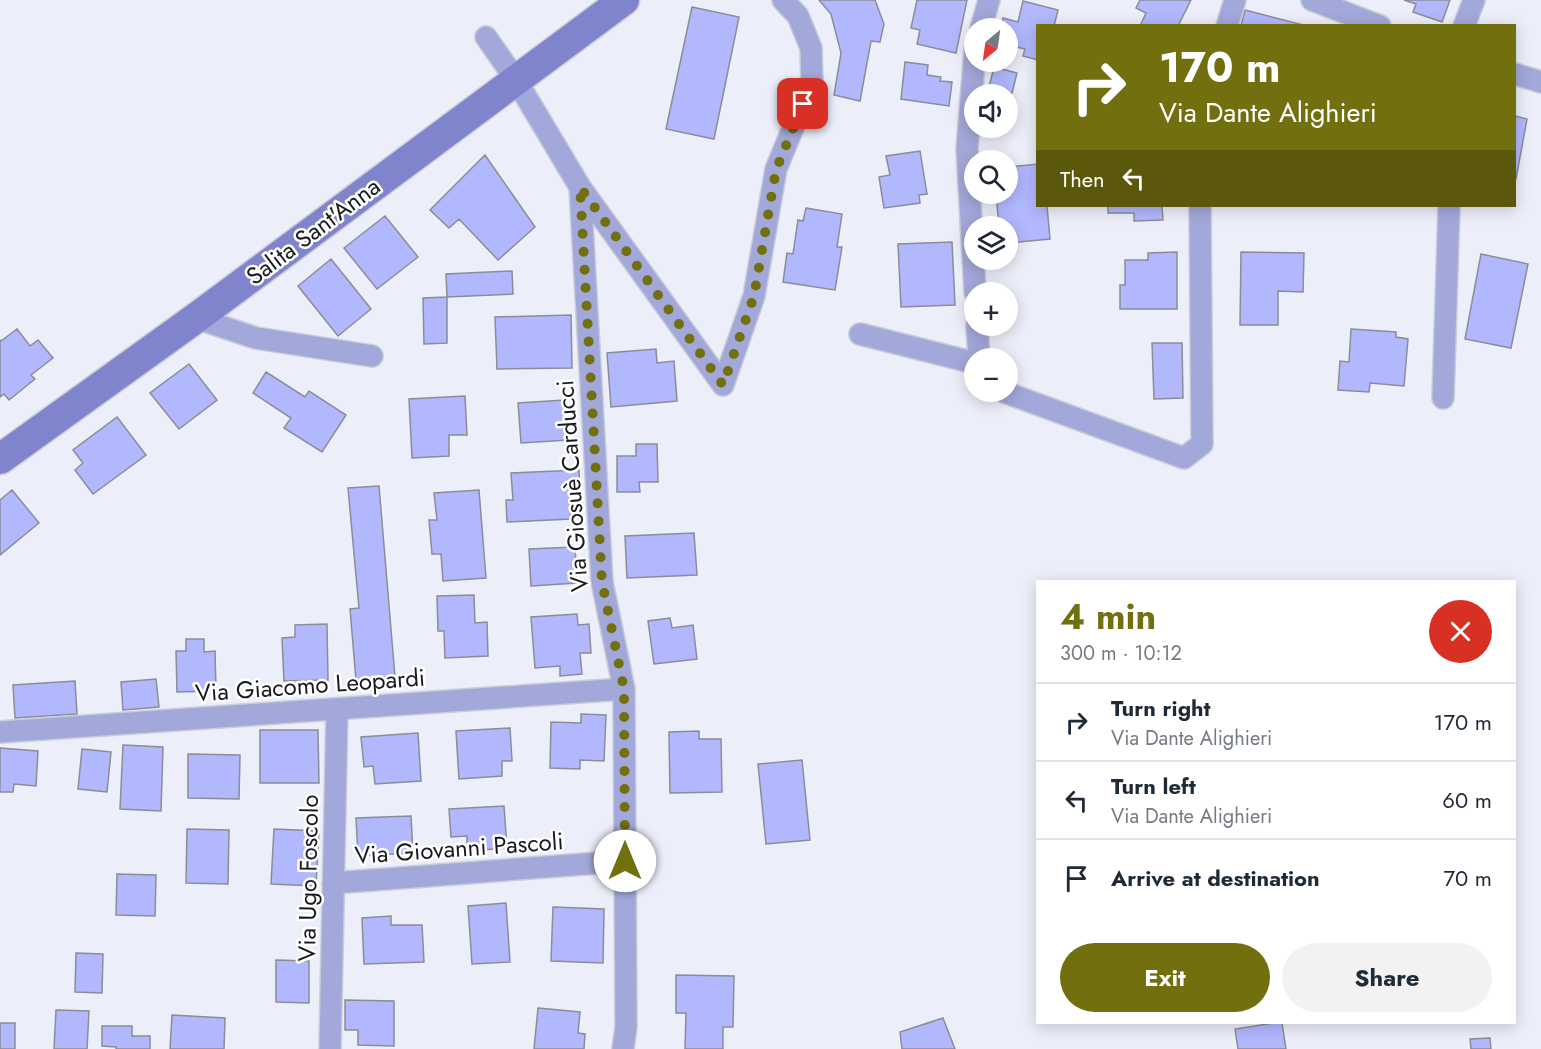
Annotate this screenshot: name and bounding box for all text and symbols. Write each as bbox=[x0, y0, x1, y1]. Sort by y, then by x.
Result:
north arrow bbox=[964, 18, 1018, 72]
map controls bbox=[964, 18, 1018, 402]
text: 170 m bbox=[1159, 37, 1281, 98]
icon: right bbox=[1060, 48, 1138, 126]
pin bbox=[777, 78, 828, 129]
button: sound bbox=[964, 84, 1018, 138]
icon: arrive bbox=[786, 87, 819, 120]
text: Via Dante Alighieri bbox=[1159, 93, 1377, 132]
button: search bbox=[964, 150, 1018, 204]
icon: left bbox=[1117, 162, 1150, 195]
text: Then bbox=[1060, 163, 1105, 195]
street label: Salita Sant'Anna bbox=[239, 169, 387, 293]
button: layers bbox=[964, 216, 1018, 270]
button: + bbox=[964, 282, 1018, 336]
button: − bbox=[964, 348, 1018, 402]
street label: Via Giosuè Carducci bbox=[547, 379, 597, 593]
text: 4 min bbox=[1060, 590, 1156, 642]
button: close bbox=[1429, 600, 1492, 663]
text: 300 m · 10:12 bbox=[1060, 639, 1182, 668]
street label: Via Giacomo Leopardi bbox=[194, 660, 426, 710]
text: Turn right bbox=[1111, 692, 1211, 724]
icon: right bbox=[1060, 706, 1093, 739]
text: 170 m bbox=[1434, 706, 1492, 738]
text: Via Dante Alighieri bbox=[1111, 724, 1272, 753]
text: Turn left bbox=[1111, 770, 1196, 802]
icon: left bbox=[1060, 784, 1093, 817]
text: 60 m bbox=[1442, 784, 1492, 816]
street label: Via Ugo Foscolo bbox=[289, 794, 327, 962]
text: Via Dante Alighieri bbox=[1111, 802, 1272, 831]
street label: Via Giovanni Pascoli bbox=[353, 823, 565, 873]
position arrow bbox=[593, 829, 657, 893]
icon: arrive bbox=[1060, 862, 1093, 895]
text: Arrive at destination bbox=[1111, 862, 1320, 894]
text: 70 m bbox=[1443, 862, 1492, 894]
button: Exit bbox=[1060, 943, 1270, 1012]
button: Share bbox=[1282, 943, 1492, 1012]

